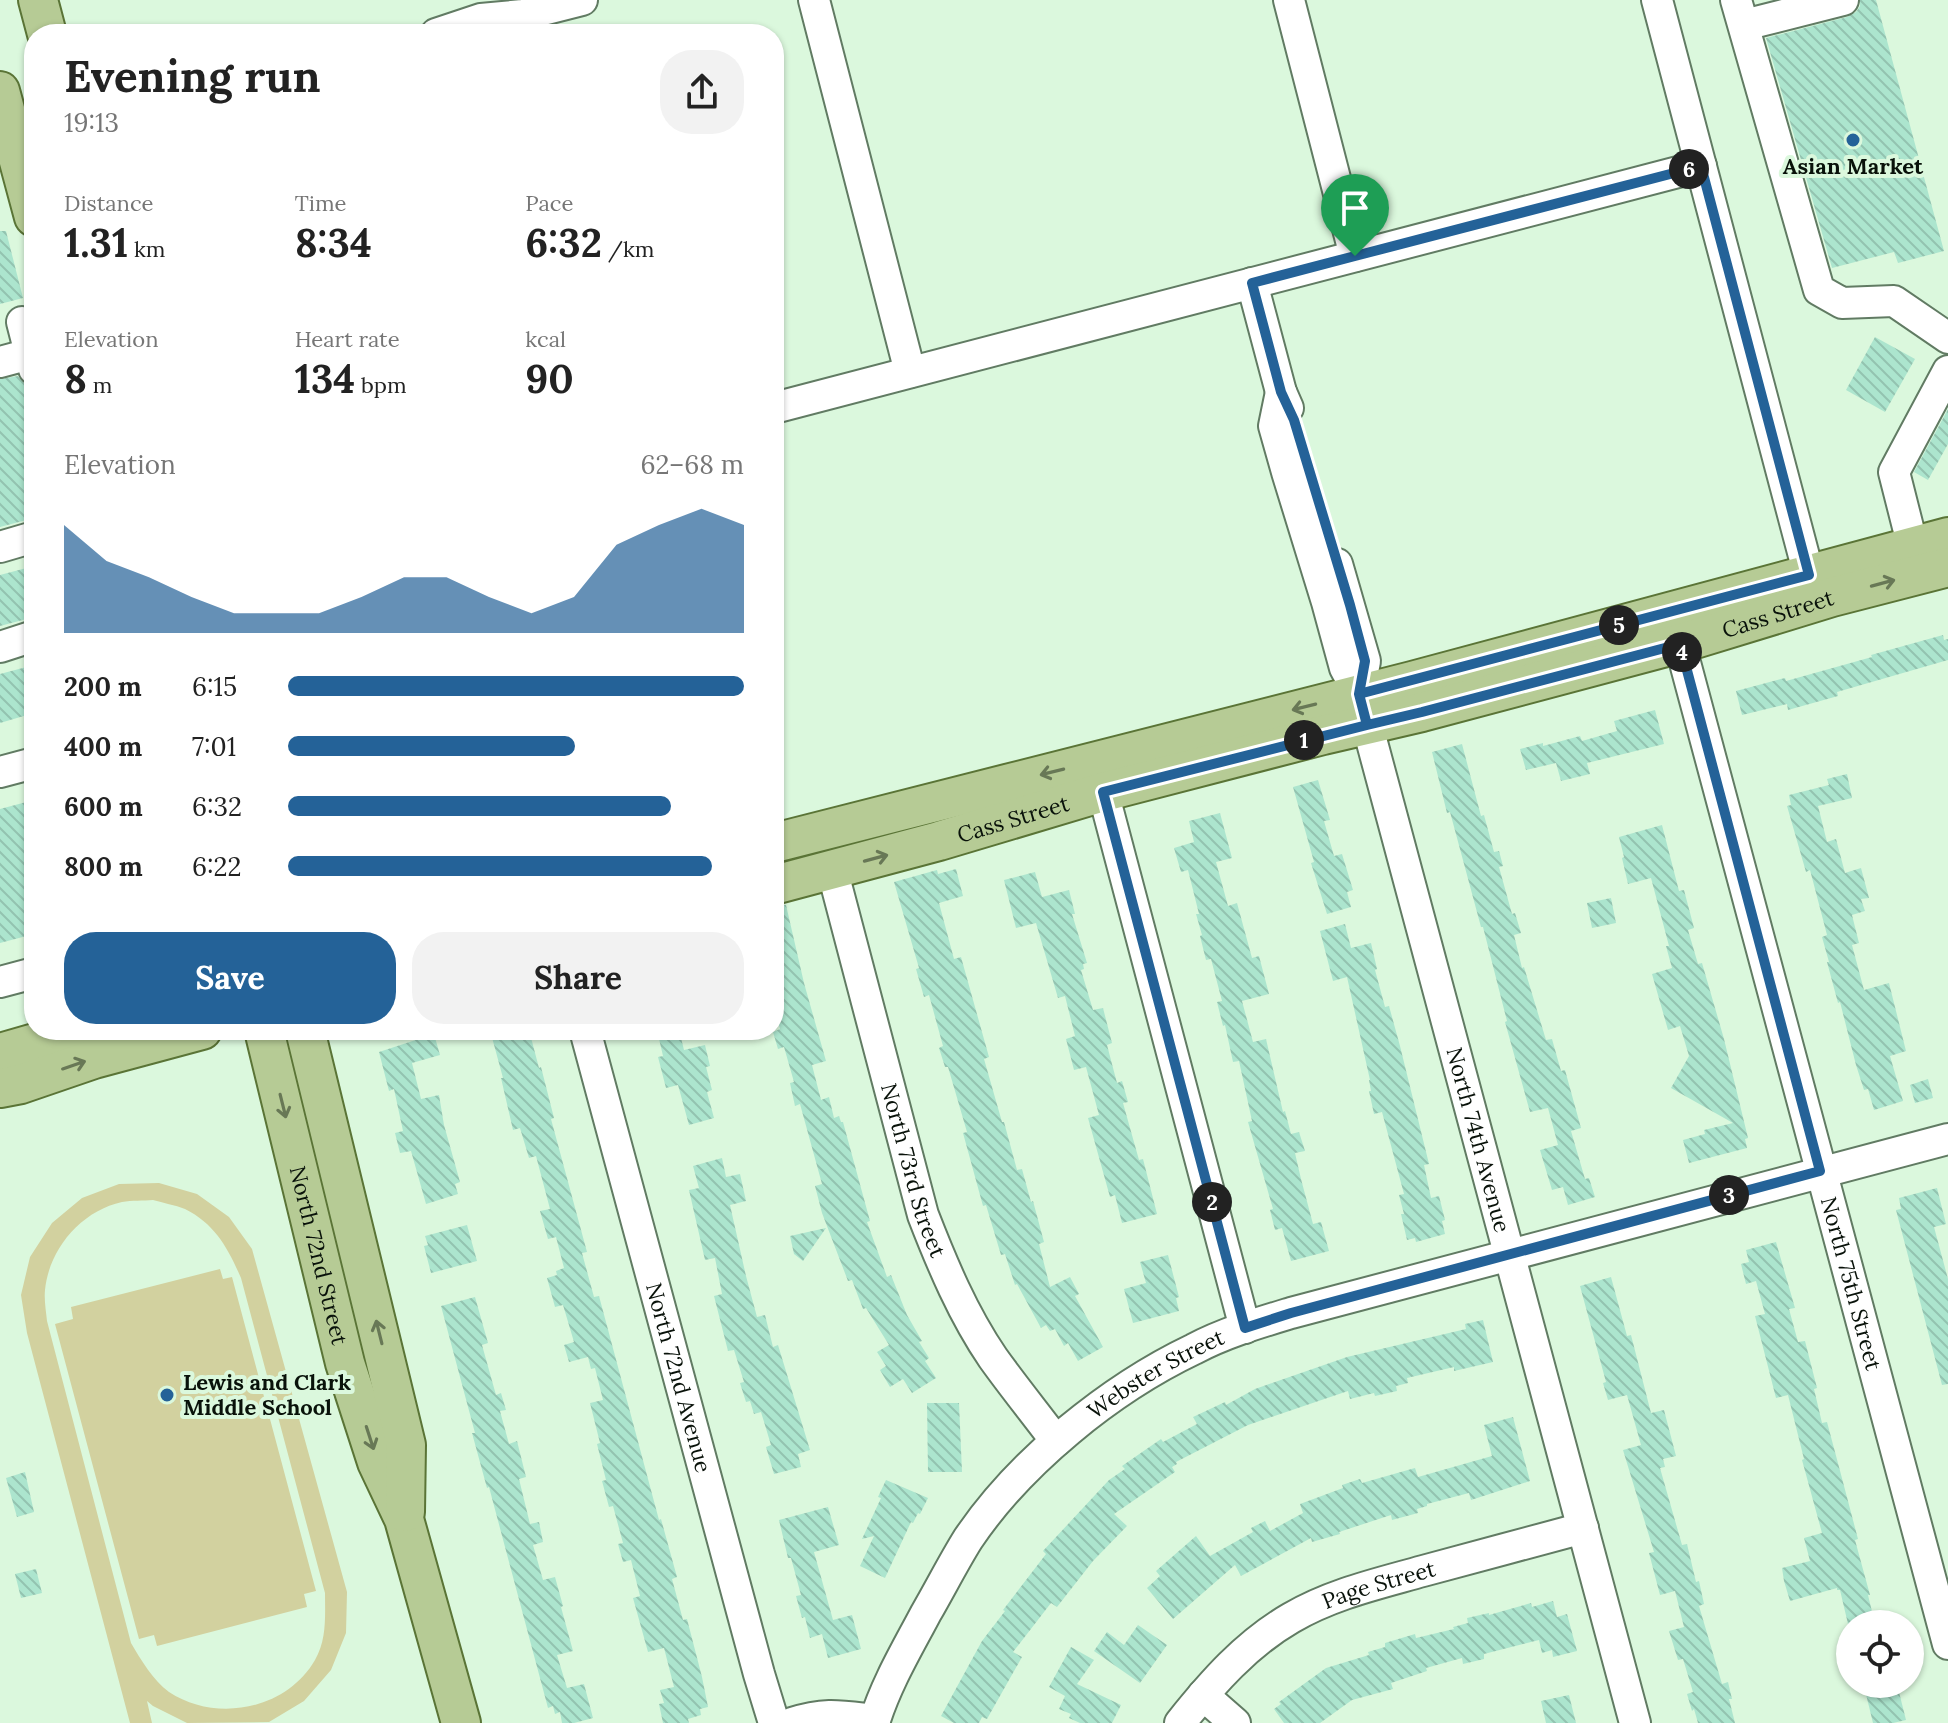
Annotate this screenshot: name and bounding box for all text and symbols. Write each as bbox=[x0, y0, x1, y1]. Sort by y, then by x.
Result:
text: Evening run bbox=[64, 48, 321, 104]
button: share bbox=[660, 50, 744, 134]
text: 19:13 bbox=[64, 106, 119, 139]
marker: Asian Market bbox=[1844, 131, 1862, 149]
pin: 6 bbox=[1669, 149, 1709, 189]
place label: Asian Market bbox=[1783, 152, 1924, 180]
text: 6 bbox=[1683, 155, 1695, 183]
pin bbox=[1321, 174, 1389, 256]
icon: arrive bbox=[1333, 186, 1377, 230]
text: Distance bbox=[64, 189, 154, 217]
text: Time bbox=[295, 189, 347, 217]
text: Pace bbox=[525, 189, 573, 217]
text: 1.31 bbox=[64, 217, 128, 268]
text: 8:34 bbox=[295, 217, 372, 268]
text: 6:32 bbox=[525, 217, 602, 268]
text: km bbox=[128, 235, 165, 263]
text: /km bbox=[602, 235, 655, 263]
text: Elevation bbox=[64, 325, 159, 353]
text: Heart rate bbox=[295, 325, 400, 353]
text: kcal bbox=[525, 325, 566, 353]
text: 8 bbox=[64, 353, 87, 404]
text: 134 bbox=[295, 353, 355, 404]
text: 90 bbox=[525, 353, 574, 404]
text: m bbox=[87, 371, 112, 399]
text: bpm bbox=[355, 371, 407, 399]
text: Elevation bbox=[64, 448, 176, 481]
text: 62–68 m bbox=[640, 448, 744, 481]
one-way arrow bbox=[1870, 575, 1896, 590]
street label: Cass Street bbox=[1719, 583, 1837, 644]
pin: 5 bbox=[1599, 605, 1639, 645]
text: 5 bbox=[1613, 611, 1625, 639]
pin: 4 bbox=[1662, 632, 1702, 672]
text: 4 bbox=[1676, 638, 1688, 666]
text: 200 m bbox=[64, 670, 142, 703]
text: 6:15 bbox=[192, 670, 237, 703]
one-way arrow bbox=[1292, 701, 1317, 716]
pin: 1 bbox=[1284, 720, 1324, 760]
text: 1 bbox=[1300, 726, 1308, 754]
text: 400 m bbox=[64, 730, 142, 763]
text: 7:01 bbox=[192, 730, 236, 763]
one-way arrow bbox=[1040, 765, 1066, 780]
street label: Cass Street bbox=[954, 789, 1073, 849]
text: 600 m bbox=[64, 790, 143, 823]
text: 6:32 bbox=[192, 790, 242, 823]
one-way arrow bbox=[863, 849, 889, 864]
text: 800 m bbox=[64, 850, 143, 883]
text: 6:22 bbox=[192, 850, 241, 883]
button: Save bbox=[64, 932, 396, 1024]
button: Share bbox=[412, 932, 744, 1024]
street label: North 74th Avenue bbox=[1440, 1044, 1517, 1236]
one-way arrow bbox=[62, 1057, 87, 1072]
street label: North 73rd Street bbox=[875, 1080, 953, 1262]
one-way arrow bbox=[276, 1092, 291, 1118]
street label: North 72nd Street bbox=[284, 1163, 354, 1348]
pin: 3 bbox=[1709, 1175, 1749, 1215]
text: 3 bbox=[1723, 1181, 1735, 1209]
pin: 2 bbox=[1192, 1182, 1232, 1222]
text: 2 bbox=[1206, 1188, 1218, 1216]
street label: North 75th Street bbox=[1815, 1194, 1888, 1374]
street label: North 72nd Avenue bbox=[640, 1279, 718, 1476]
one-way arrow bbox=[371, 1320, 386, 1346]
street label: Webster Street bbox=[1082, 1323, 1229, 1424]
place label: Lewis and Clark Middle School bbox=[183, 1368, 351, 1421]
marker: Lewis and Clark Middle School bbox=[158, 1386, 176, 1404]
one-way arrow bbox=[363, 1426, 378, 1451]
street label: Page Street bbox=[1318, 1554, 1439, 1615]
map controls bbox=[1836, 1610, 1924, 1698]
button: locate bbox=[1836, 1610, 1924, 1698]

